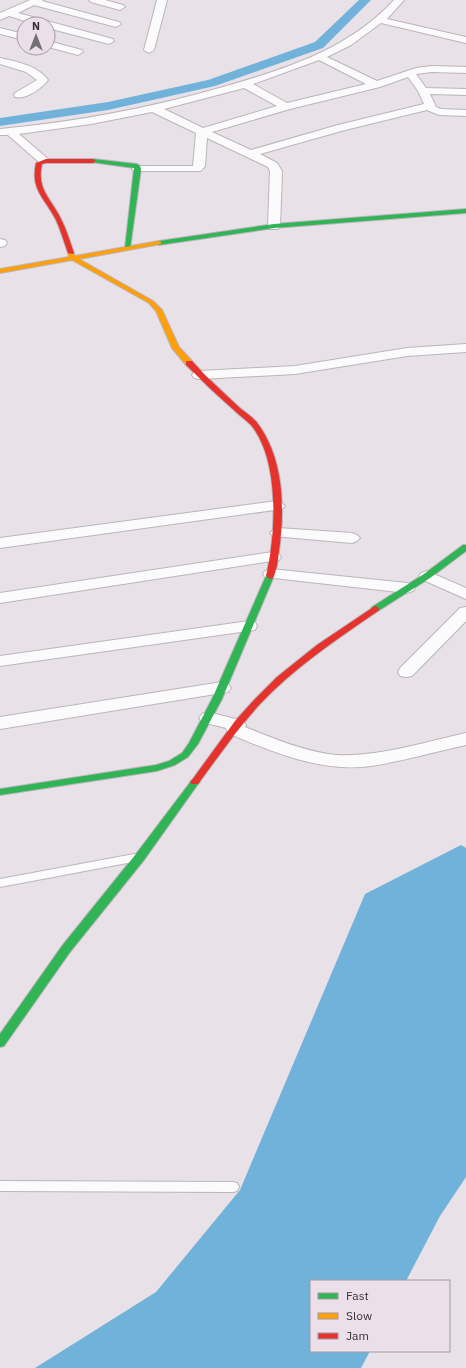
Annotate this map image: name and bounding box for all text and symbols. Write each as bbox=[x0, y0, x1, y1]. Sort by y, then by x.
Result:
north arrow bbox=[16, 16, 56, 56]
text: N bbox=[32, 19, 40, 33]
legend bbox=[310, 1280, 450, 1352]
text: Fast bbox=[346, 1288, 369, 1303]
text: Slow bbox=[346, 1308, 372, 1323]
text: Jam bbox=[346, 1328, 369, 1343]

